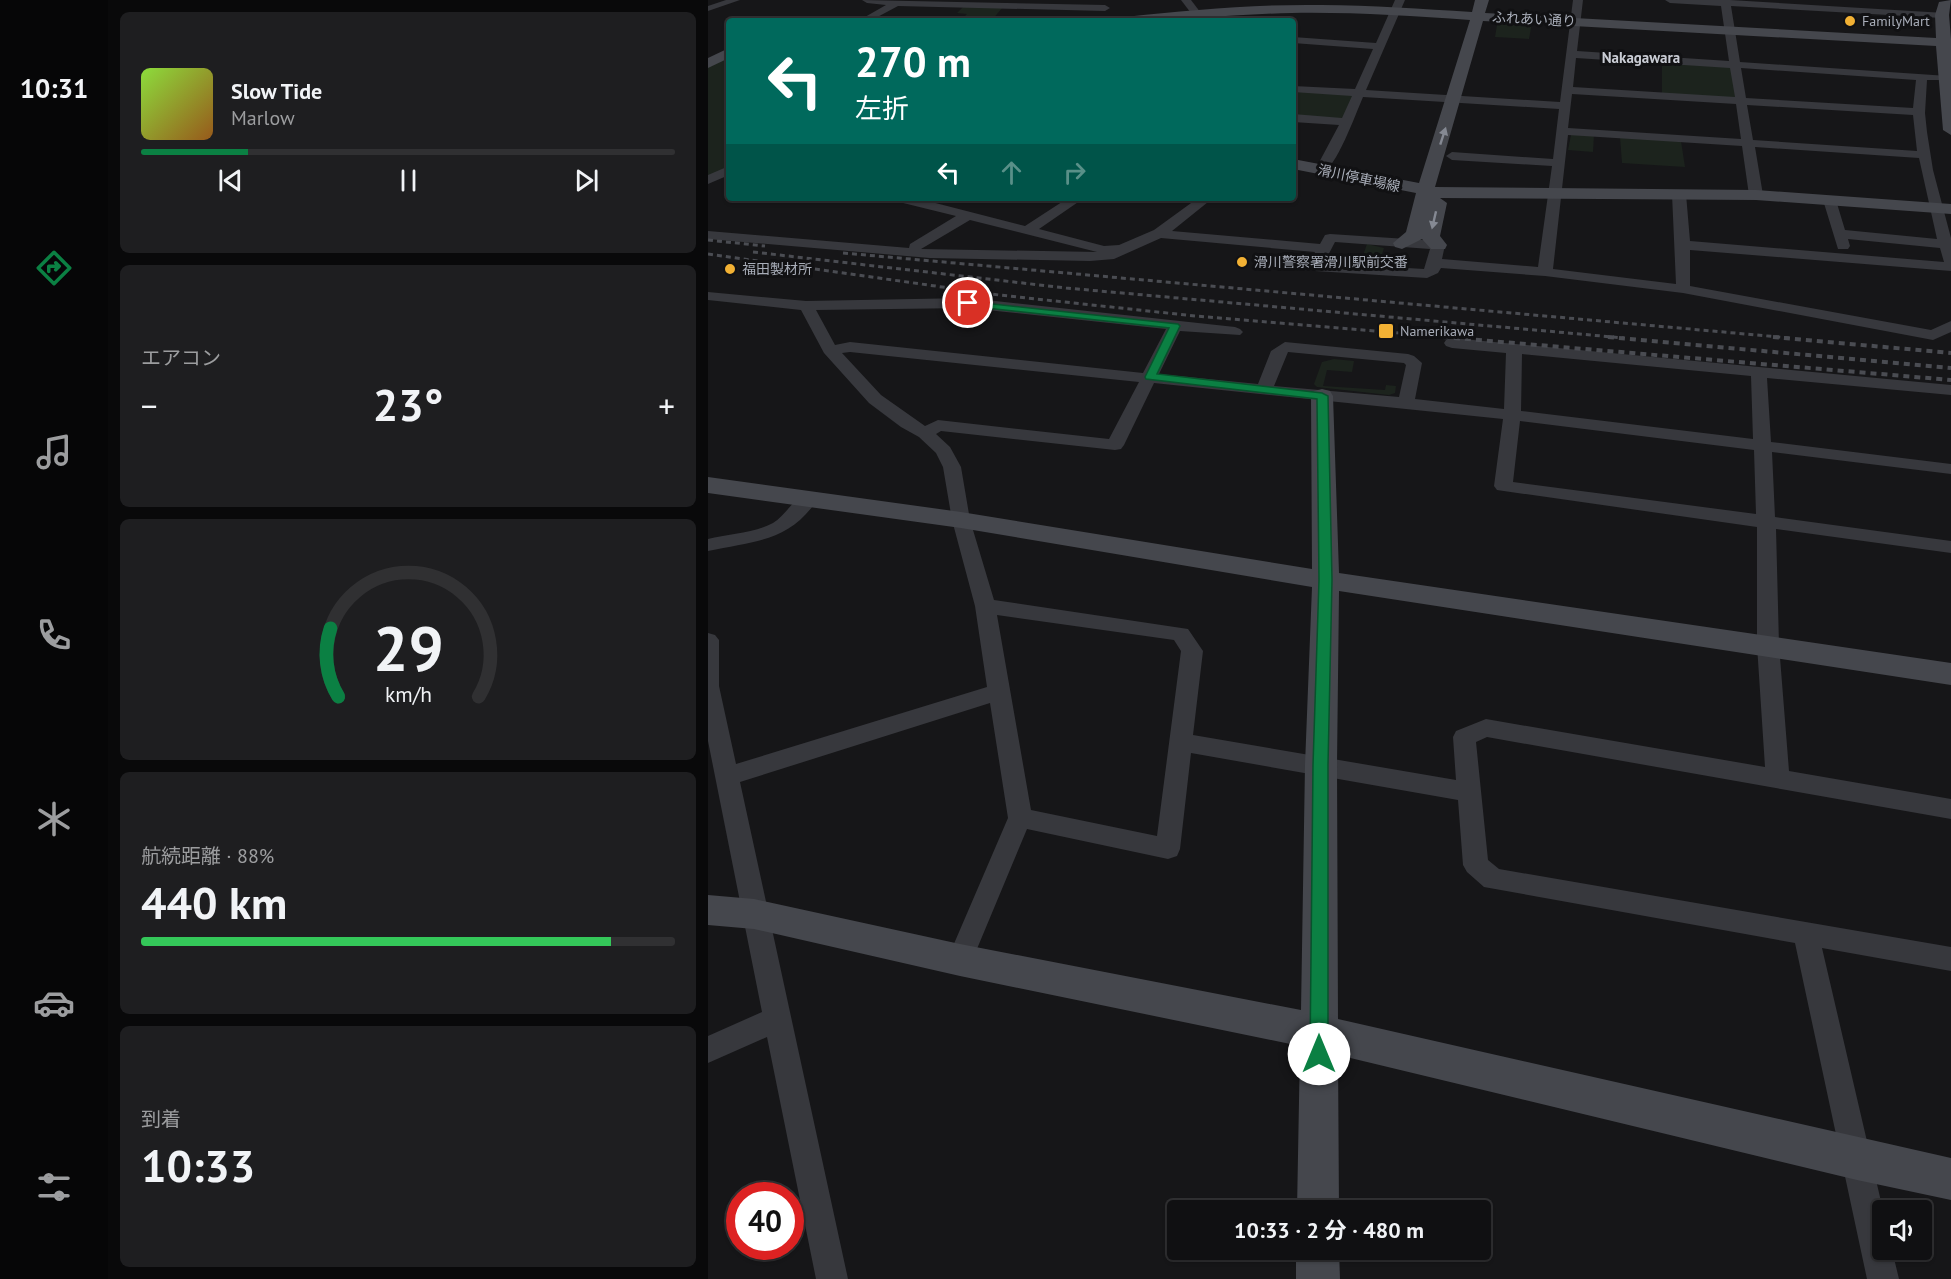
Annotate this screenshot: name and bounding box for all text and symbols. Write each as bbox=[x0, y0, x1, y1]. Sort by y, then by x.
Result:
street label: ふれあい通り bbox=[1492, 8, 1576, 30]
place label: FamilyMart bbox=[1862, 12, 1930, 30]
marker: FamilyMart bbox=[1843, 14, 1857, 28]
text: 270 m bbox=[855, 34, 971, 89]
icon: left bbox=[756, 42, 834, 120]
district label: Nakagawara bbox=[1602, 48, 1680, 67]
text: 10:31 bbox=[20, 71, 88, 105]
text: Slow Tide bbox=[231, 77, 322, 105]
text: 左折 bbox=[855, 91, 909, 125]
text: Marlow bbox=[231, 105, 295, 131]
one-way arrow bbox=[1439, 127, 1448, 145]
icon: left bbox=[932, 156, 965, 189]
icon: ahead bbox=[995, 156, 1028, 189]
icon: right bbox=[1058, 156, 1091, 189]
street label: 滑川停車場線 bbox=[1316, 160, 1402, 196]
icon: previous bbox=[214, 164, 247, 197]
icon: pause bbox=[392, 164, 425, 197]
icon: next bbox=[570, 164, 603, 197]
one-way arrow bbox=[1428, 211, 1438, 230]
icon: directions bbox=[33, 247, 75, 289]
place label: 滑川警察署滑川駅前交番 bbox=[1254, 253, 1408, 271]
marker: 滑川警察署滑川駅前交番 bbox=[1235, 255, 1249, 269]
place label: 福田製材所 bbox=[742, 260, 812, 278]
marker: 福田製材所 bbox=[723, 262, 737, 276]
pin bbox=[942, 277, 993, 328]
icon: arrive bbox=[951, 286, 984, 319]
marker: Namerikawa bbox=[1377, 322, 1395, 340]
place label: Namerikawa bbox=[1400, 322, 1474, 340]
text: エアコン bbox=[141, 345, 221, 371]
text: 23° bbox=[373, 375, 443, 433]
text: − bbox=[141, 384, 158, 427]
text: + bbox=[658, 384, 675, 427]
icon: music bbox=[33, 431, 75, 473]
text: 29 bbox=[373, 607, 443, 688]
icon: phone bbox=[33, 614, 75, 656]
text: km/h bbox=[384, 680, 431, 708]
icon: climate bbox=[33, 798, 75, 840]
text: 航続距離 · 88% bbox=[141, 843, 274, 869]
text: 440 km bbox=[141, 873, 287, 931]
icon: car bbox=[33, 982, 75, 1024]
position arrow bbox=[1287, 1022, 1351, 1086]
text: 到着 bbox=[141, 1106, 181, 1132]
text: 10:33 bbox=[141, 1136, 255, 1194]
icon: filters bbox=[33, 1166, 75, 1208]
speed limit sign: 40 bbox=[726, 1182, 804, 1260]
map controls bbox=[1872, 1200, 1932, 1260]
button: sound bbox=[1872, 1200, 1932, 1260]
text: 10:33 · 2 分 · 480 m bbox=[1234, 1216, 1424, 1244]

